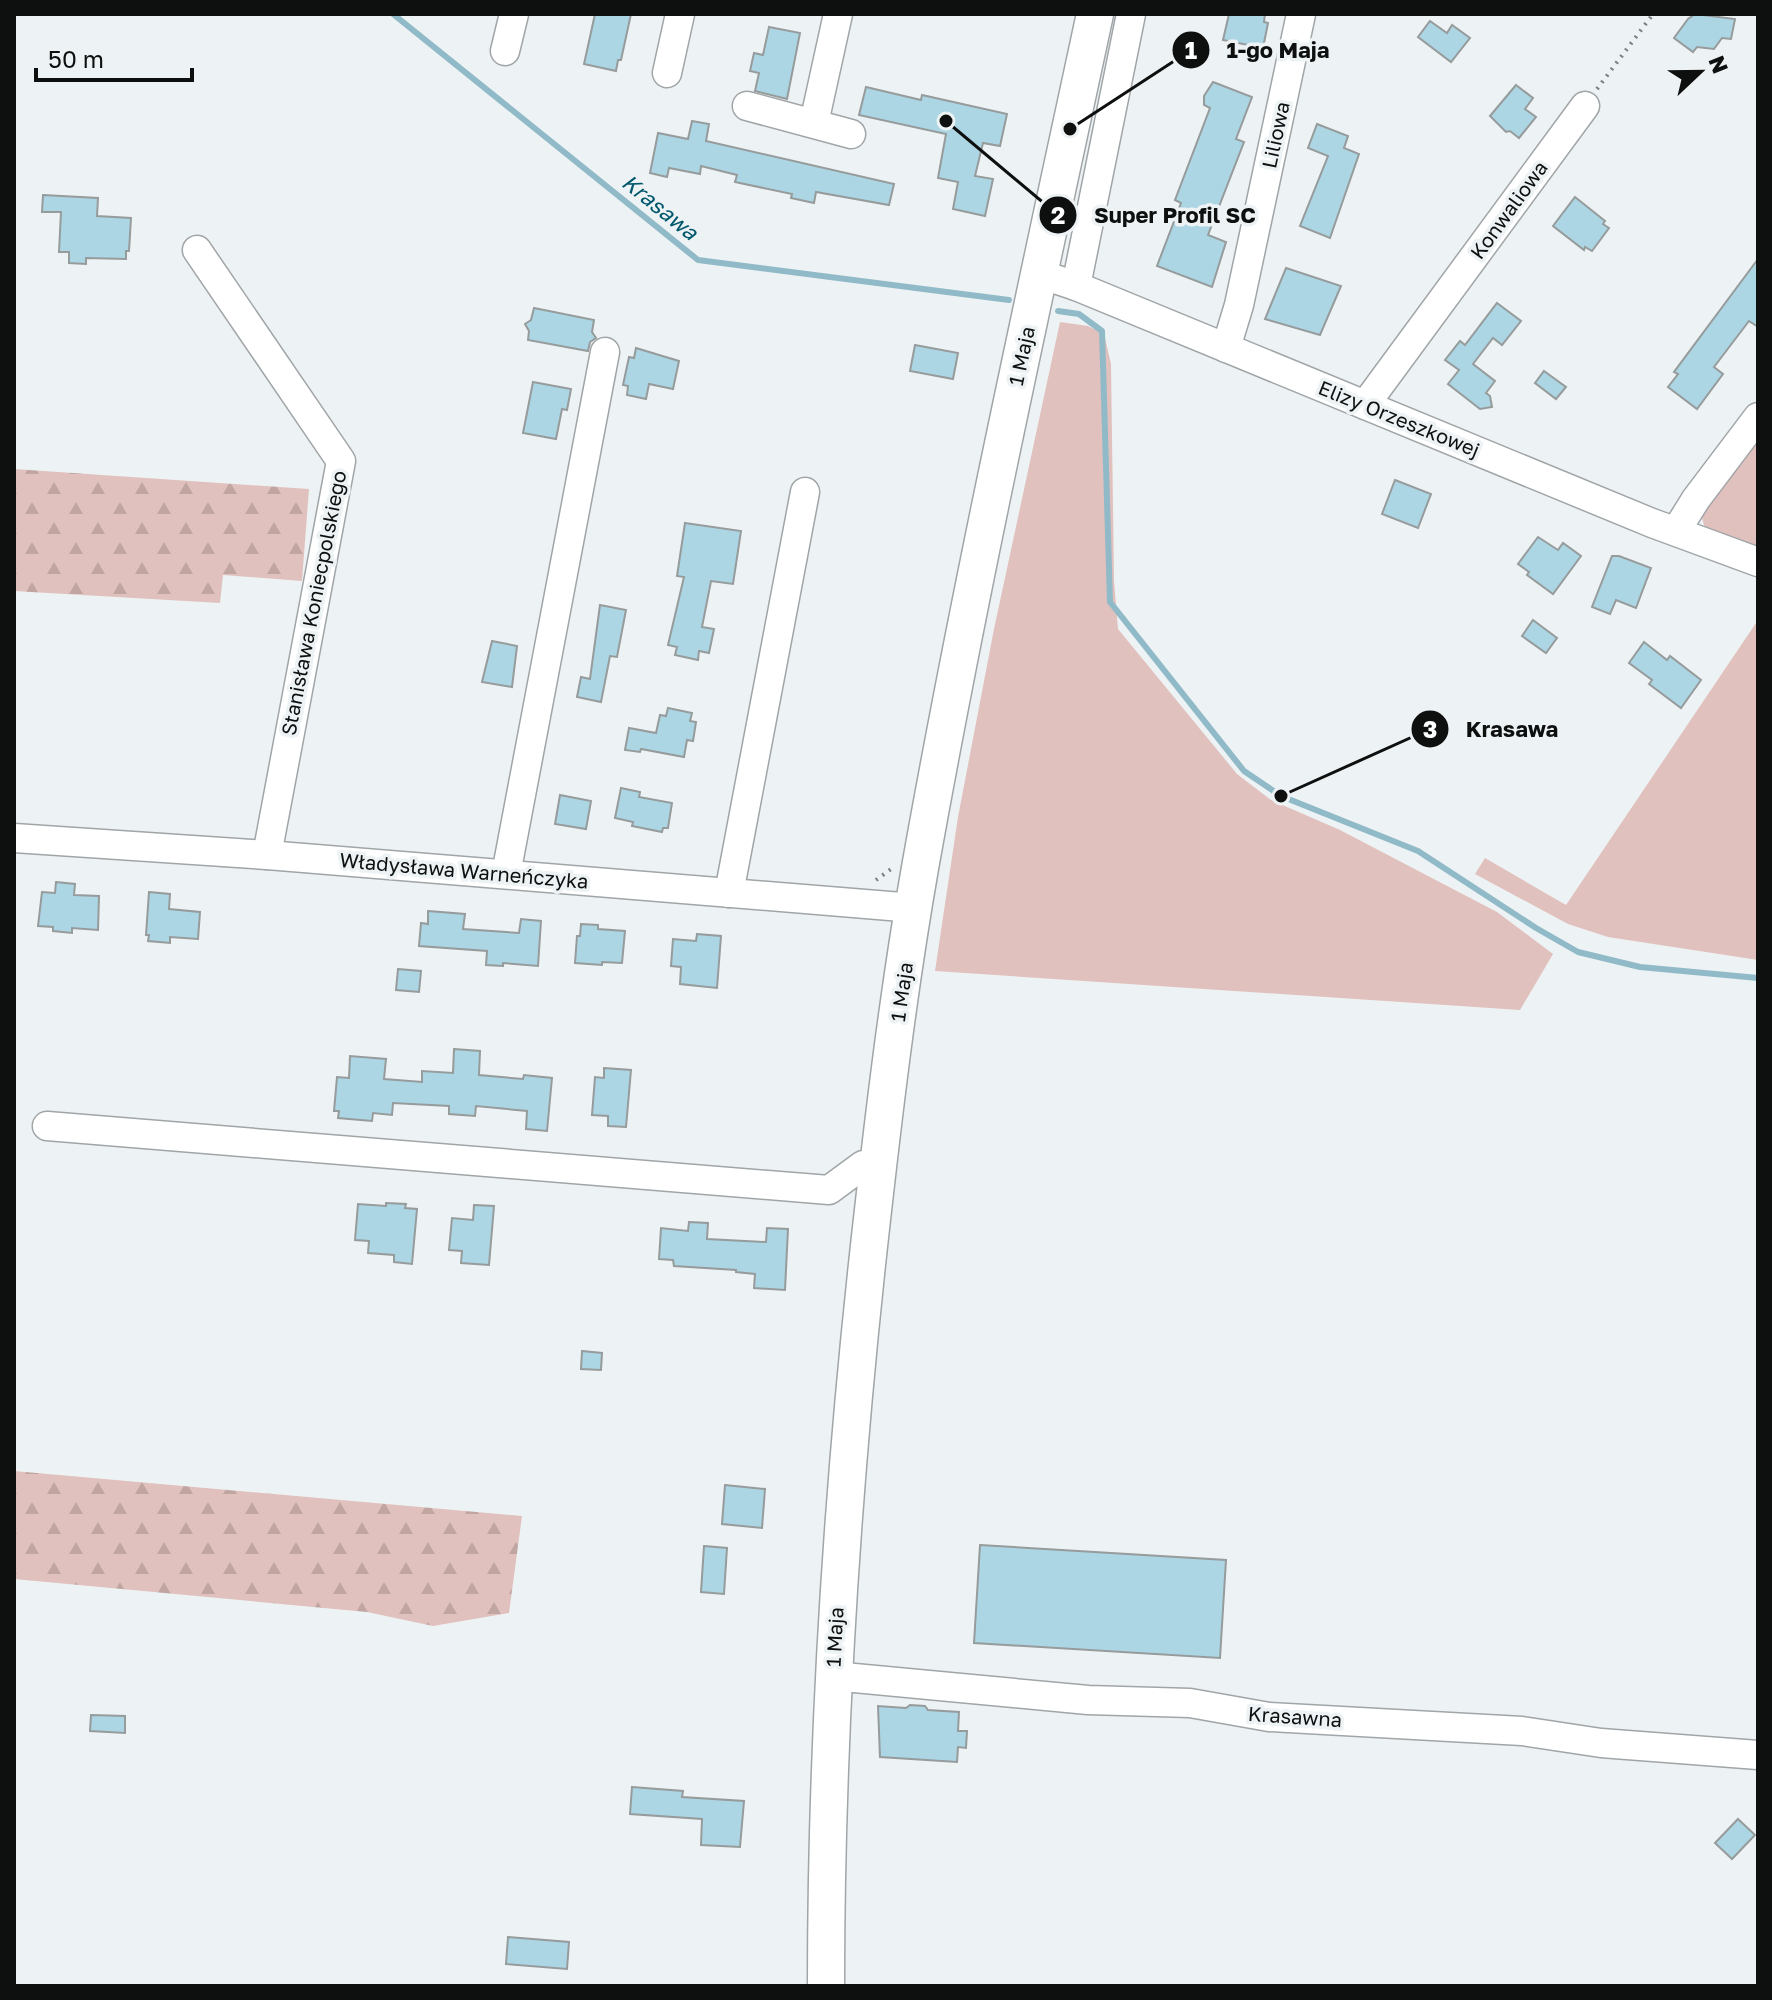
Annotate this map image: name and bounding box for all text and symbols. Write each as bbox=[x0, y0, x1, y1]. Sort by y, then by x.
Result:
callout: 1-go Maja bbox=[1171, 27, 1346, 73]
scale bar bbox=[36, 32, 192, 82]
north arrow bbox=[1660, 32, 1740, 112]
text: 1 bbox=[1185, 35, 1197, 64]
text: 1-go Maja bbox=[1226, 36, 1330, 63]
text: 50 m bbox=[48, 44, 104, 73]
text: N bbox=[1703, 52, 1735, 77]
street label: Liliowa bbox=[1256, 99, 1294, 170]
street label: Konwaliowa bbox=[1465, 156, 1552, 263]
water label: Krasawa bbox=[617, 168, 705, 246]
callout: Super Profil SC bbox=[1038, 192, 1272, 238]
text: 2 bbox=[1051, 200, 1065, 229]
text: Super Profil SC bbox=[1094, 201, 1256, 228]
street label: 1 Maja bbox=[1003, 324, 1039, 388]
street label: Elizy Orzeszkowej bbox=[1315, 375, 1483, 461]
street label: Stanisława Koniecpolskiego bbox=[276, 468, 350, 737]
callout: Krasawa bbox=[1410, 706, 1574, 752]
text: 3 bbox=[1423, 714, 1437, 743]
text: Krasawa bbox=[1466, 715, 1558, 742]
street label: Władysława Warneńczyka bbox=[339, 847, 589, 893]
street label: 1 Maja bbox=[885, 961, 917, 1023]
street label: 1 Maja bbox=[820, 1606, 848, 1667]
street label: Krasawna bbox=[1247, 1701, 1343, 1731]

